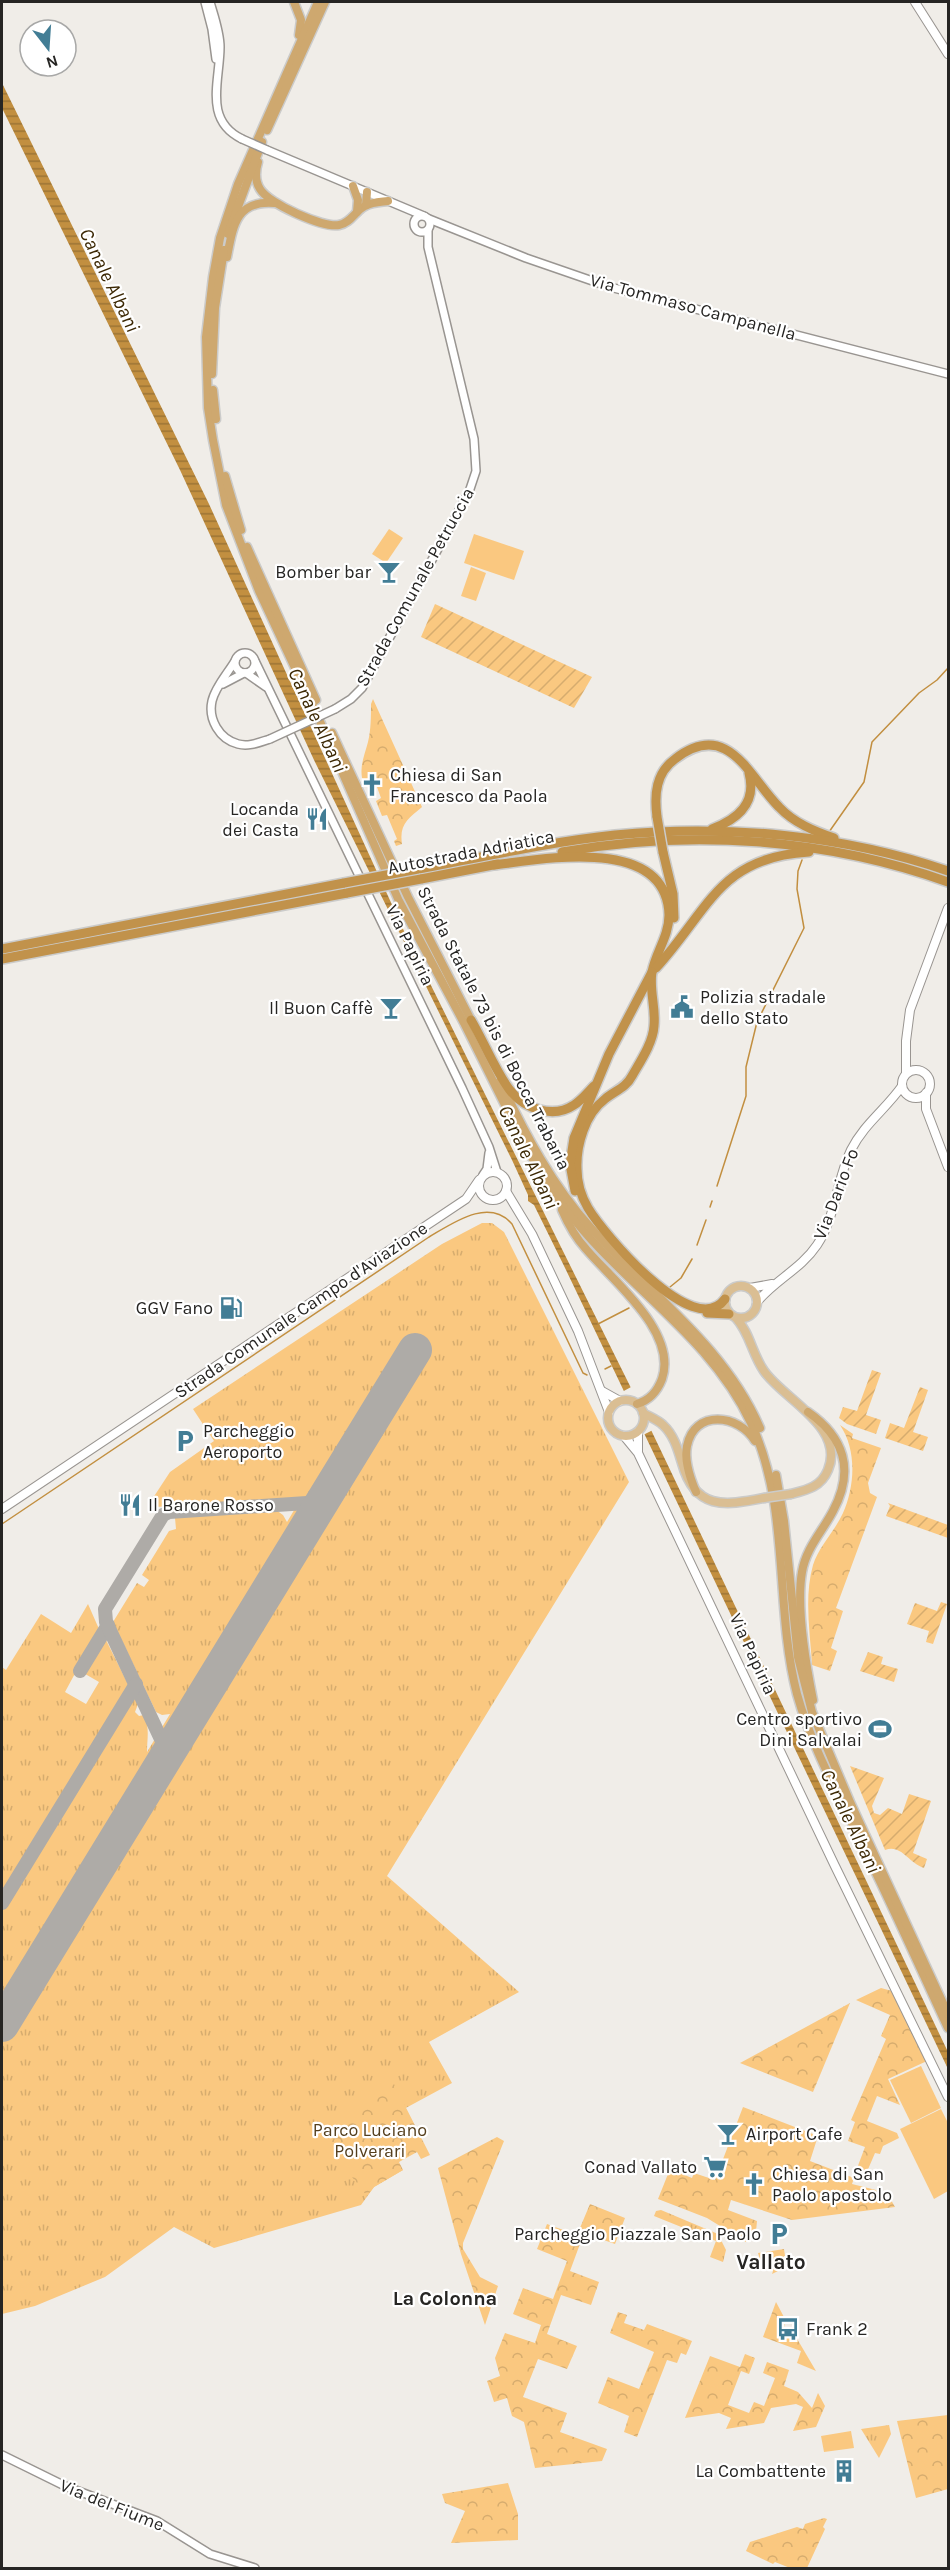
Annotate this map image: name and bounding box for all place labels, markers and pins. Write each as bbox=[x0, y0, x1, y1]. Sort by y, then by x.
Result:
bar icon: Bomber bar bbox=[376, 559, 402, 585]
place label: Bomber bar bbox=[275, 561, 371, 583]
place label: Chiesa di San Francesco da Paola bbox=[390, 764, 548, 807]
church icon: Chiesa di San Francesco da Paola bbox=[359, 772, 385, 798]
place label: Locanda dei Casta bbox=[222, 798, 299, 841]
restaurant icon: Locanda dei Casta bbox=[304, 806, 330, 832]
place label: Polizia stradale dello Stato bbox=[700, 986, 826, 1029]
public building icon: Polizia stradale dello Stato bbox=[669, 994, 695, 1020]
bar icon: Il Buon Caffè bbox=[378, 995, 404, 1021]
place label: Il Buon Caffè bbox=[269, 997, 373, 1019]
fuel station icon: GGV Fano bbox=[218, 1295, 244, 1321]
place label: GGV Fano bbox=[136, 1297, 213, 1319]
place label: Parcheggio Aeroporto bbox=[203, 1420, 294, 1463]
parking icon: Parcheggio Aeroporto bbox=[172, 1428, 198, 1454]
restaurant icon: Il Barone Rosso bbox=[117, 1492, 143, 1518]
place label: Il Barone Rosso bbox=[148, 1494, 274, 1516]
place label: Centro sportivo Dini Salvalai bbox=[736, 1708, 862, 1751]
sports icon: Centro sportivo Dini Salvalai bbox=[867, 1716, 893, 1742]
bar icon: Airport Cafe bbox=[715, 2121, 741, 2147]
place label: Airport Cafe bbox=[746, 2123, 842, 2145]
supermarket icon: Conad Vallato bbox=[702, 2154, 728, 2180]
place label: Conad Vallato bbox=[584, 2156, 697, 2178]
place label: Chiesa di San Paolo apostolo bbox=[772, 2163, 892, 2206]
church icon: Chiesa di San Paolo apostolo bbox=[741, 2171, 767, 2197]
parking icon: Parcheggio Piazzale San Paolo bbox=[766, 2221, 792, 2247]
place label: Parcheggio Piazzale San Paolo bbox=[514, 2223, 761, 2245]
bus stop icon: Frank 2 bbox=[775, 2316, 801, 2342]
place label: Frank 2 bbox=[806, 2318, 868, 2340]
building icon: La Combattente bbox=[831, 2458, 857, 2484]
place label: La Combattente bbox=[695, 2460, 826, 2482]

